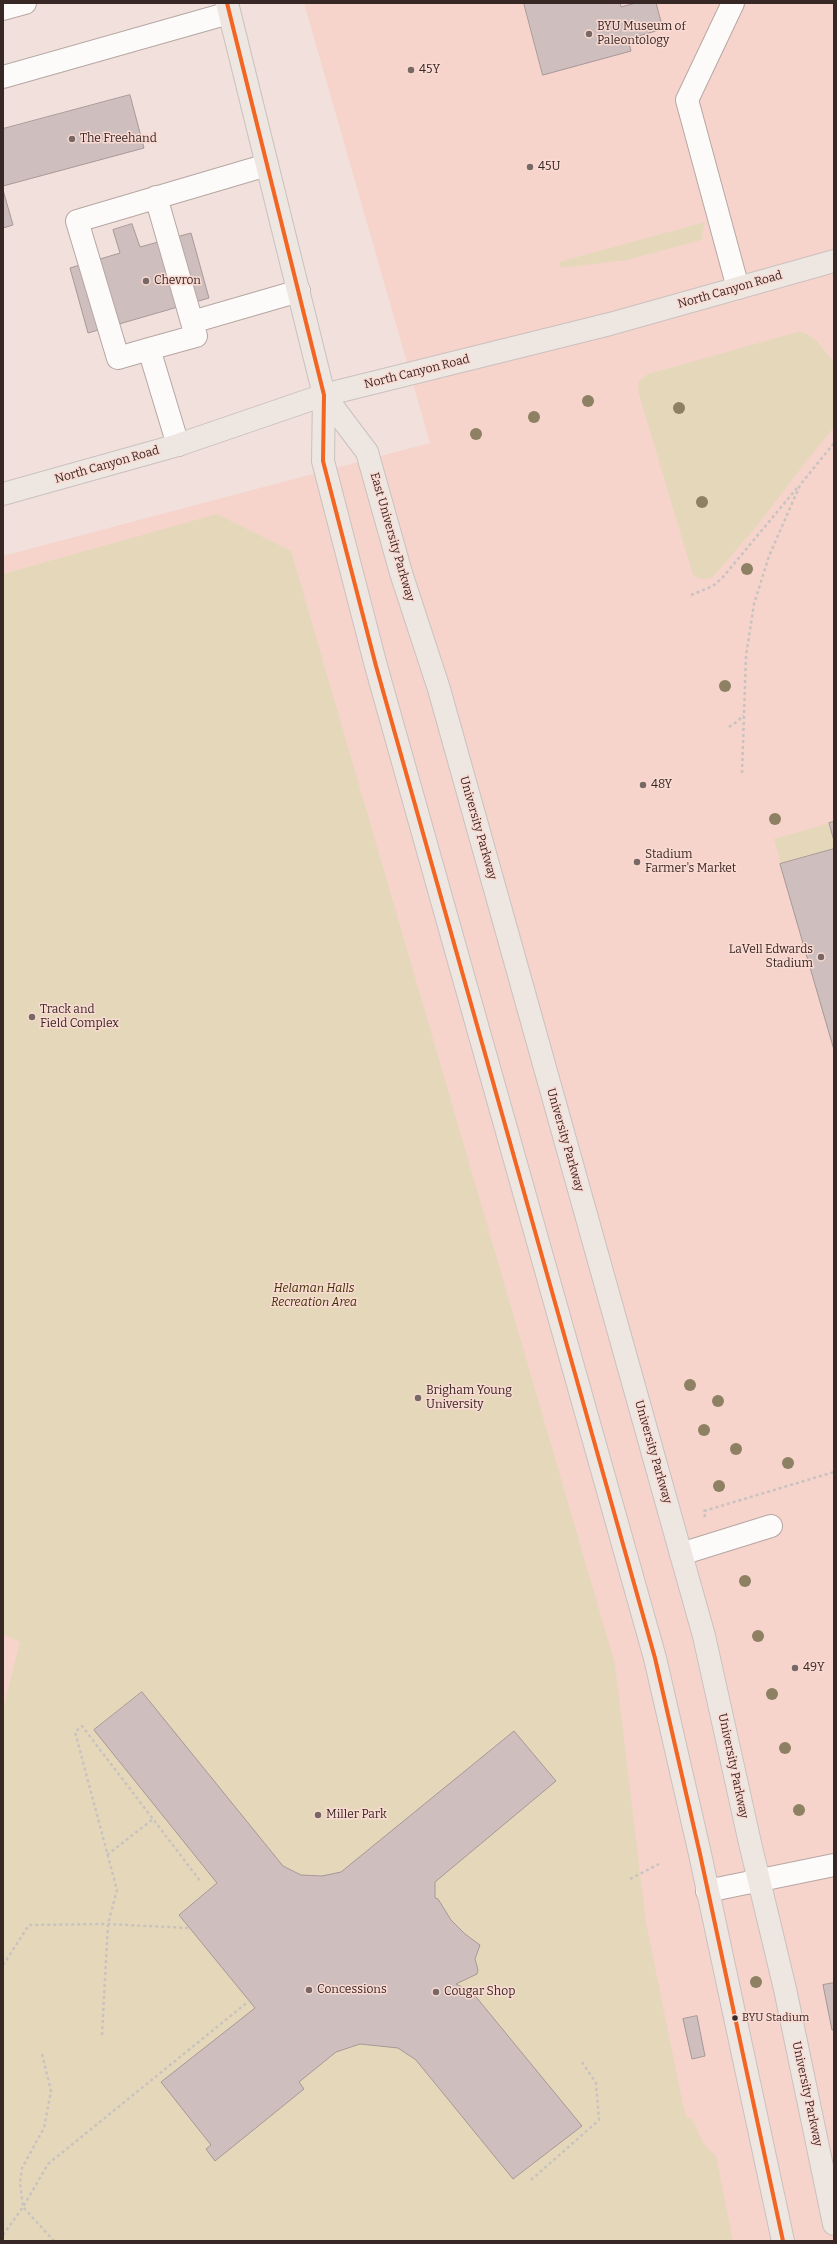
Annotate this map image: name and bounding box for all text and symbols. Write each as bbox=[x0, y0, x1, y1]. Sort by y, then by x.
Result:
place label: BYU Museum of Paleontology bbox=[597, 20, 686, 48]
marker: BYU Museum of Paleontology bbox=[584, 29, 594, 39]
place label: 45Y bbox=[419, 63, 440, 77]
marker: 45Y bbox=[406, 65, 416, 75]
place label: The Freehand bbox=[80, 132, 157, 146]
marker: The Freehand bbox=[67, 134, 77, 144]
place label: 45U bbox=[538, 160, 560, 174]
marker: 45U bbox=[525, 162, 535, 172]
street label: North Canyon Road bbox=[676, 268, 784, 312]
place label: Chevron bbox=[154, 274, 201, 288]
marker: Chevron bbox=[141, 276, 151, 286]
street label: North Canyon Road bbox=[363, 352, 471, 392]
street label: North Canyon Road bbox=[53, 443, 161, 487]
street label: East University Parkway bbox=[367, 471, 417, 603]
street label: University Parkway bbox=[456, 775, 500, 881]
place label: 48Y bbox=[651, 778, 672, 792]
marker: 48Y bbox=[638, 780, 648, 790]
place label: Stadium Farmer's Market bbox=[645, 848, 736, 876]
marker: Stadium Farmer's Market bbox=[632, 857, 642, 867]
place label: LaVell Edwards Stadium bbox=[729, 943, 813, 971]
marker: LaVell Edwards Stadium bbox=[816, 952, 826, 962]
place label: Track and Field Complex bbox=[40, 1003, 119, 1031]
marker: Track and Field Complex bbox=[27, 1012, 37, 1022]
street label: University Parkway bbox=[543, 1087, 587, 1193]
park label: Helaman Halls Recreation Area bbox=[271, 1282, 357, 1310]
place label: Brigham Young University bbox=[426, 1384, 512, 1412]
marker: Brigham Young University bbox=[413, 1393, 423, 1403]
street label: University Parkway bbox=[631, 1399, 675, 1505]
place label: 49Y bbox=[803, 1661, 825, 1675]
marker: 49Y bbox=[790, 1663, 800, 1673]
street label: University Parkway bbox=[715, 1712, 751, 1820]
place label: Miller Park bbox=[326, 1808, 387, 1822]
marker: Miller Park bbox=[313, 1810, 323, 1820]
place label: Concessions bbox=[317, 1983, 387, 1997]
marker: Concessions bbox=[304, 1985, 314, 1995]
place label: Cougar Shop bbox=[444, 1985, 515, 1999]
marker: Cougar Shop bbox=[431, 1987, 441, 1997]
place label: BYU Stadium bbox=[742, 2011, 809, 2025]
marker: BYU Stadium bbox=[730, 2013, 740, 2023]
street label: University Parkway bbox=[789, 2040, 825, 2148]

